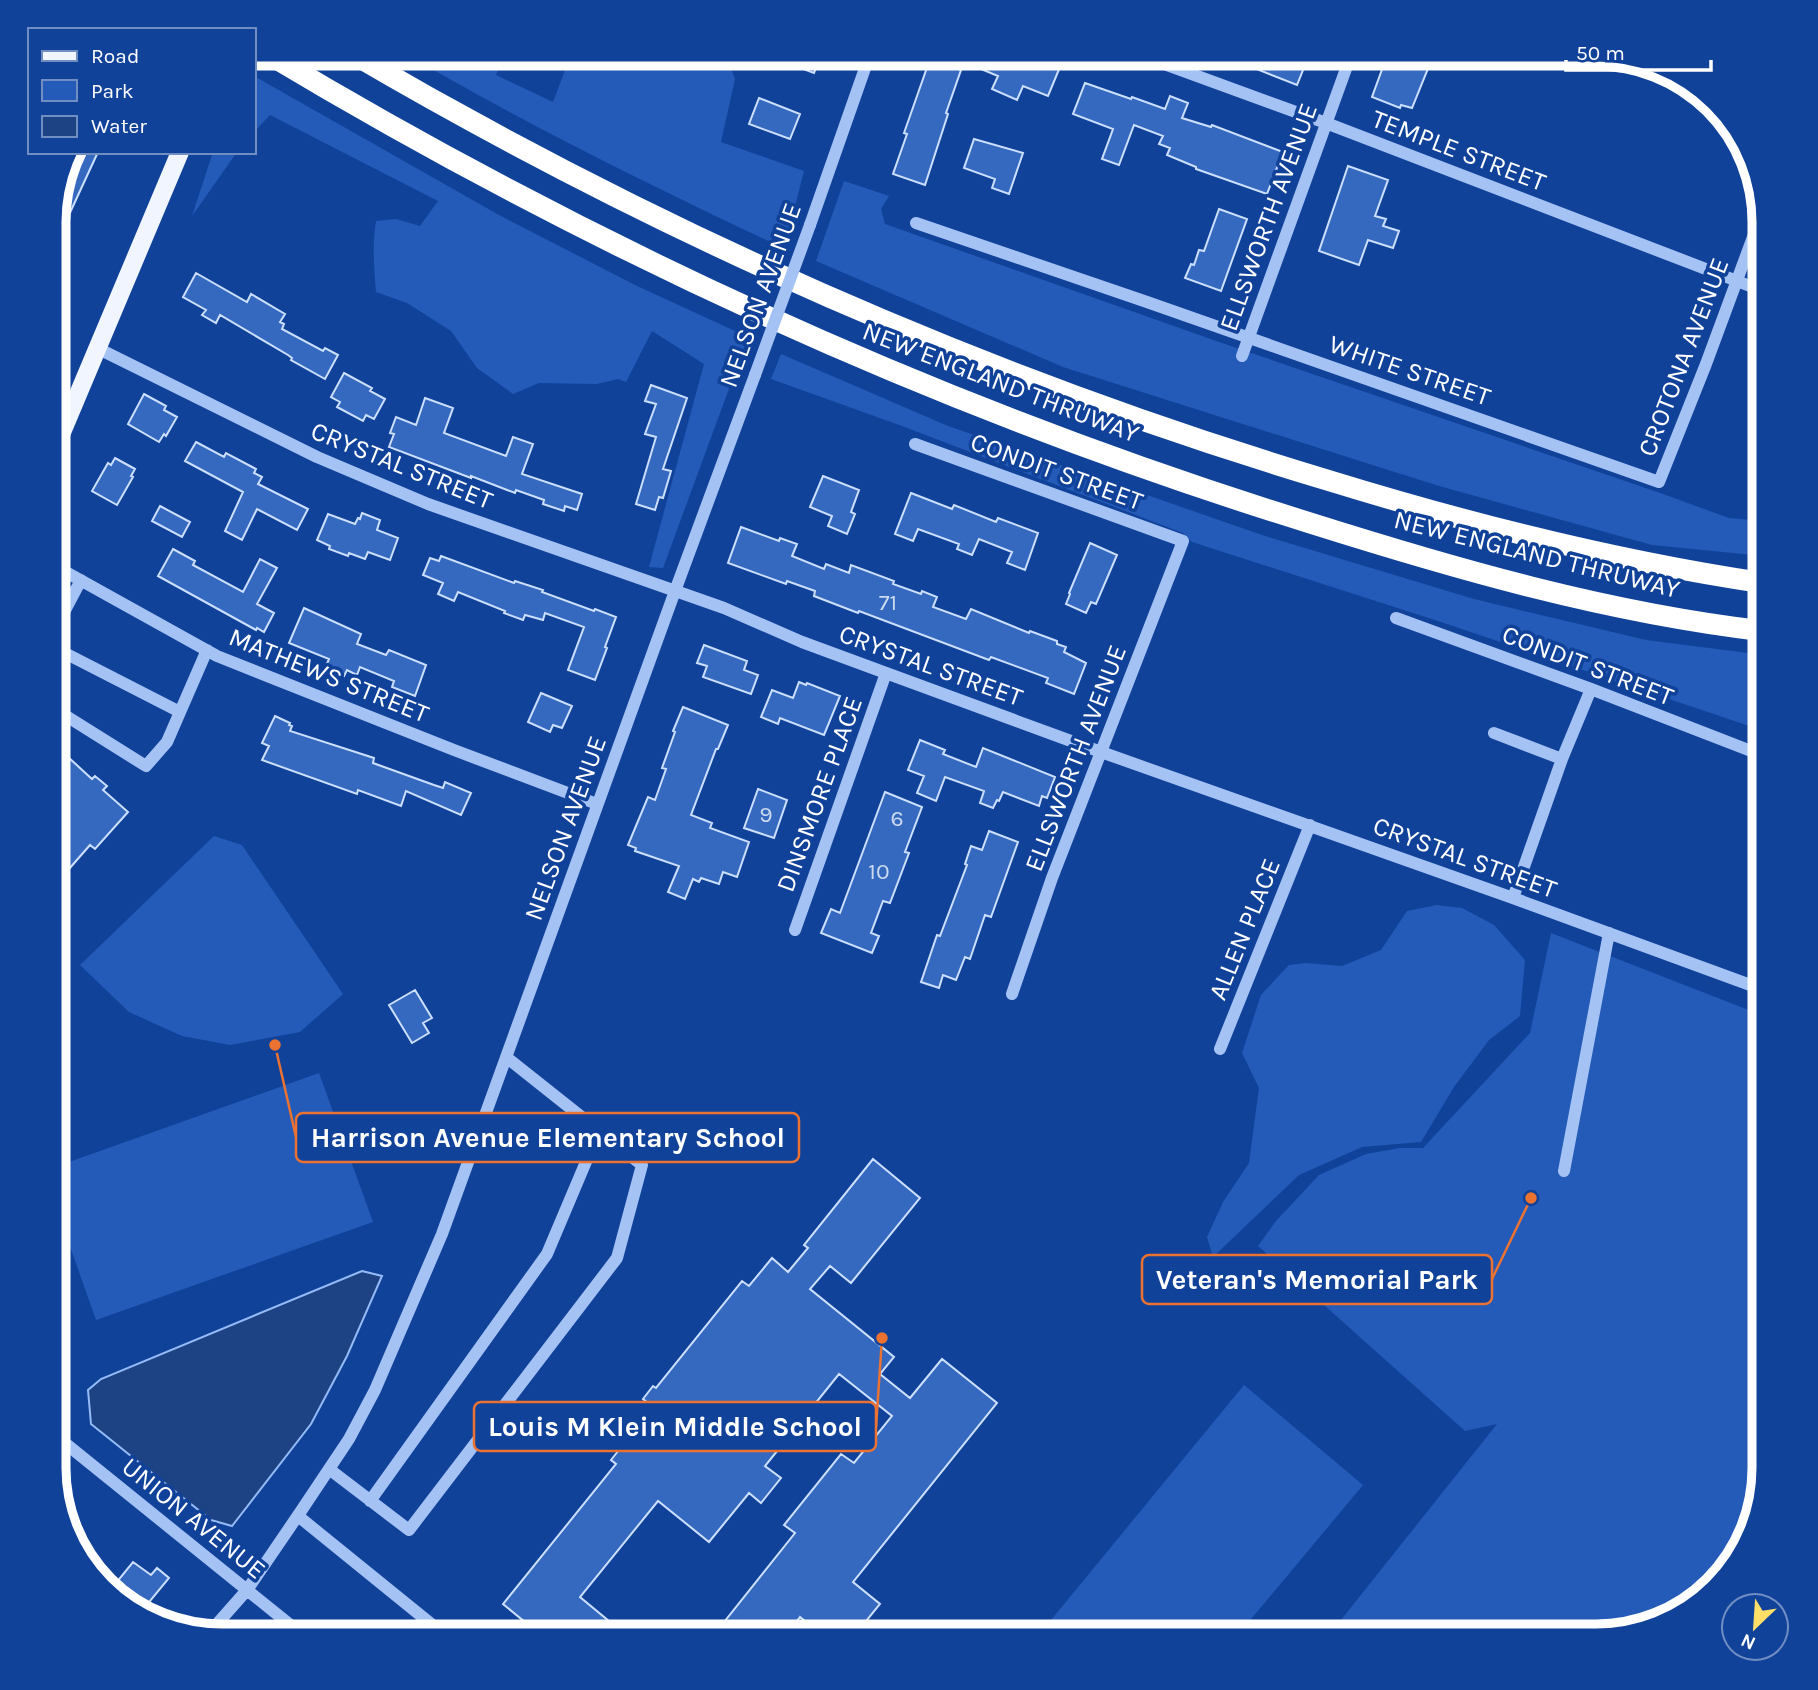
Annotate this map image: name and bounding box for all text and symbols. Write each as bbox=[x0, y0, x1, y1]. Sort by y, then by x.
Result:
legend bbox=[28, 28, 256, 154]
scale bar bbox=[1566, 28, 1711, 72]
text: 50 m bbox=[1576, 41, 1625, 65]
text: Road bbox=[91, 44, 139, 68]
text: Park bbox=[91, 79, 134, 103]
street label: ELLSWORTH AVENUE bbox=[1213, 99, 1324, 335]
street label: TEMPLE STREET bbox=[1367, 103, 1550, 198]
text: Water bbox=[91, 114, 147, 138]
street label: NELSON AVENUE bbox=[713, 199, 808, 392]
street label: CROTONA AVENUE bbox=[1631, 254, 1736, 461]
street label: NEW ENGLAND THRUWAY bbox=[858, 315, 1144, 450]
street label: WHITE STREET bbox=[1325, 328, 1495, 413]
street label: CRYSTAL STREET bbox=[306, 415, 497, 516]
street label: CONDIT STREET bbox=[966, 426, 1147, 517]
street label: NEW ENGLAND THRUWAY bbox=[1391, 504, 1684, 605]
house number: 71 bbox=[879, 589, 897, 616]
street label: CRYSTAL STREET bbox=[835, 618, 1027, 713]
street label: CONDIT STREET bbox=[1498, 619, 1678, 712]
street label: MATHEWS STREET bbox=[224, 621, 433, 730]
street label: ELLSWORTH AVENUE bbox=[1018, 641, 1133, 876]
street label: DINSMORE PLACE bbox=[770, 692, 869, 896]
street label: NELSON AVENUE bbox=[518, 732, 613, 925]
house number: 9 bbox=[759, 801, 773, 828]
house number: 6 bbox=[890, 805, 904, 832]
street label: CRYSTAL STREET bbox=[1369, 810, 1561, 905]
street label: ALLEN PLACE bbox=[1202, 854, 1287, 1004]
house number: 10 bbox=[868, 858, 890, 885]
callout: Harrison Avenue Elementary School bbox=[296, 1113, 799, 1162]
text: Harrison Avenue Elementary School bbox=[311, 1121, 785, 1154]
callout: Veteran's Memorial Park bbox=[1142, 1255, 1492, 1304]
text: Veteran's Memorial Park bbox=[1156, 1263, 1479, 1296]
callout: Louis M Klein Middle School bbox=[474, 1402, 876, 1451]
text: Louis M Klein Middle School bbox=[488, 1410, 862, 1443]
street label: UNION AVENUE bbox=[116, 1451, 272, 1586]
north arrow bbox=[1720, 1592, 1790, 1662]
text: N bbox=[1737, 1629, 1759, 1654]

